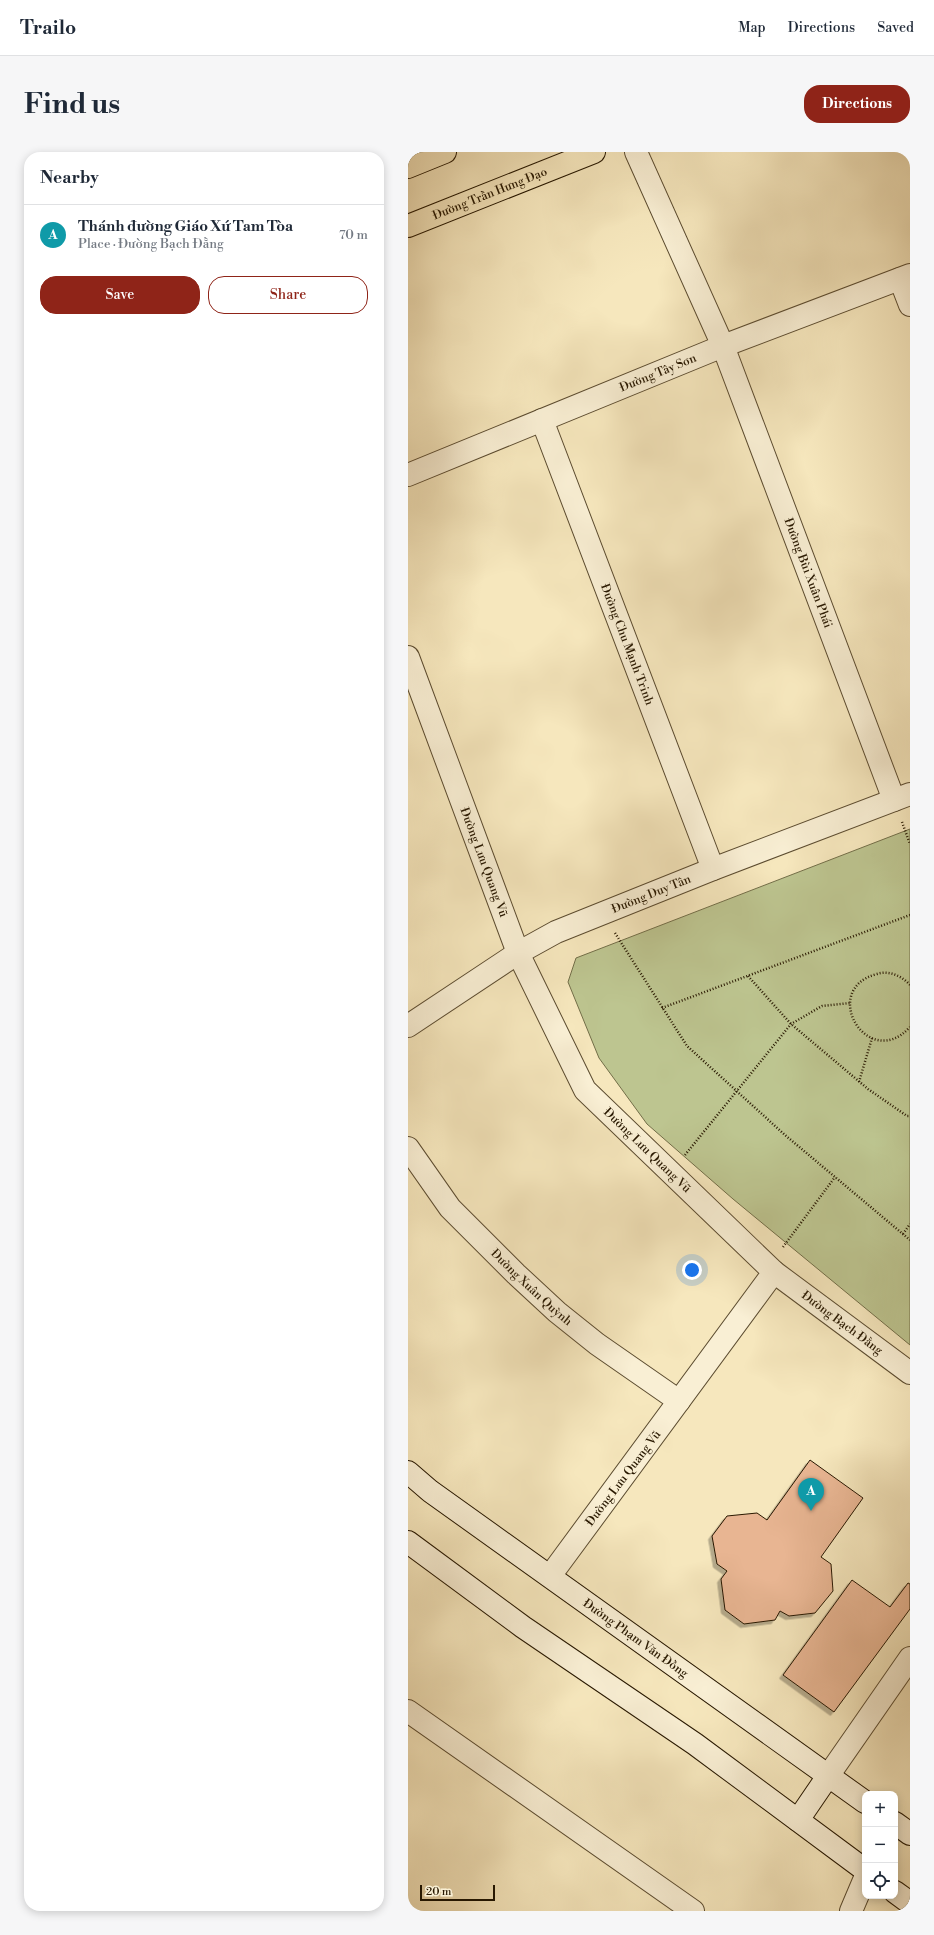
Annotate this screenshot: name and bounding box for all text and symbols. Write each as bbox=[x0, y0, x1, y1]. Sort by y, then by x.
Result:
text: Trailo bbox=[20, 16, 76, 40]
text: Map bbox=[738, 19, 766, 37]
text: Directions bbox=[788, 19, 855, 37]
text: Saved bbox=[877, 19, 914, 37]
button: Directions bbox=[804, 85, 910, 123]
text: Find us bbox=[24, 87, 120, 122]
street label: Đường Trần Hưng Đạo bbox=[430, 164, 550, 223]
text: Nearby bbox=[40, 167, 99, 189]
text: Thánh đường Giáo Xứ Tam Tòa bbox=[78, 217, 293, 236]
text: A bbox=[48, 227, 58, 243]
text: 70 m bbox=[339, 227, 368, 243]
text: Place · Đường Bạch Đằng bbox=[78, 236, 224, 252]
button: Save bbox=[40, 276, 200, 314]
button: Share bbox=[208, 276, 368, 314]
street label: Đường Tây Sơn bbox=[617, 351, 699, 396]
street label: Đường Bùi Xuân Phái bbox=[780, 516, 836, 630]
street label: Đường Chu Mạnh Trinh bbox=[597, 582, 657, 707]
street label: Đường Lưu Quang Vũ bbox=[457, 806, 511, 920]
street label: Đường Duy Tân bbox=[609, 872, 693, 917]
street label: Đường Lưu Quang Vũ bbox=[600, 1105, 694, 1196]
street label: Đường Xuân Quỳnh bbox=[487, 1246, 575, 1329]
your location bbox=[682, 1260, 702, 1280]
street label: Đường Bạch Đằng bbox=[798, 1288, 886, 1359]
street label: Đường Lưu Quang Vũ bbox=[583, 1427, 664, 1529]
pin: A bbox=[798, 1478, 824, 1511]
street label: Đường Phạm Văn Đồng bbox=[580, 1596, 692, 1682]
map controls bbox=[862, 1791, 898, 1899]
button: + bbox=[862, 1791, 898, 1827]
button: − bbox=[862, 1827, 898, 1863]
button: locate bbox=[862, 1863, 898, 1899]
scale bar bbox=[420, 1883, 495, 1902]
text: 20 m bbox=[426, 1885, 451, 1899]

